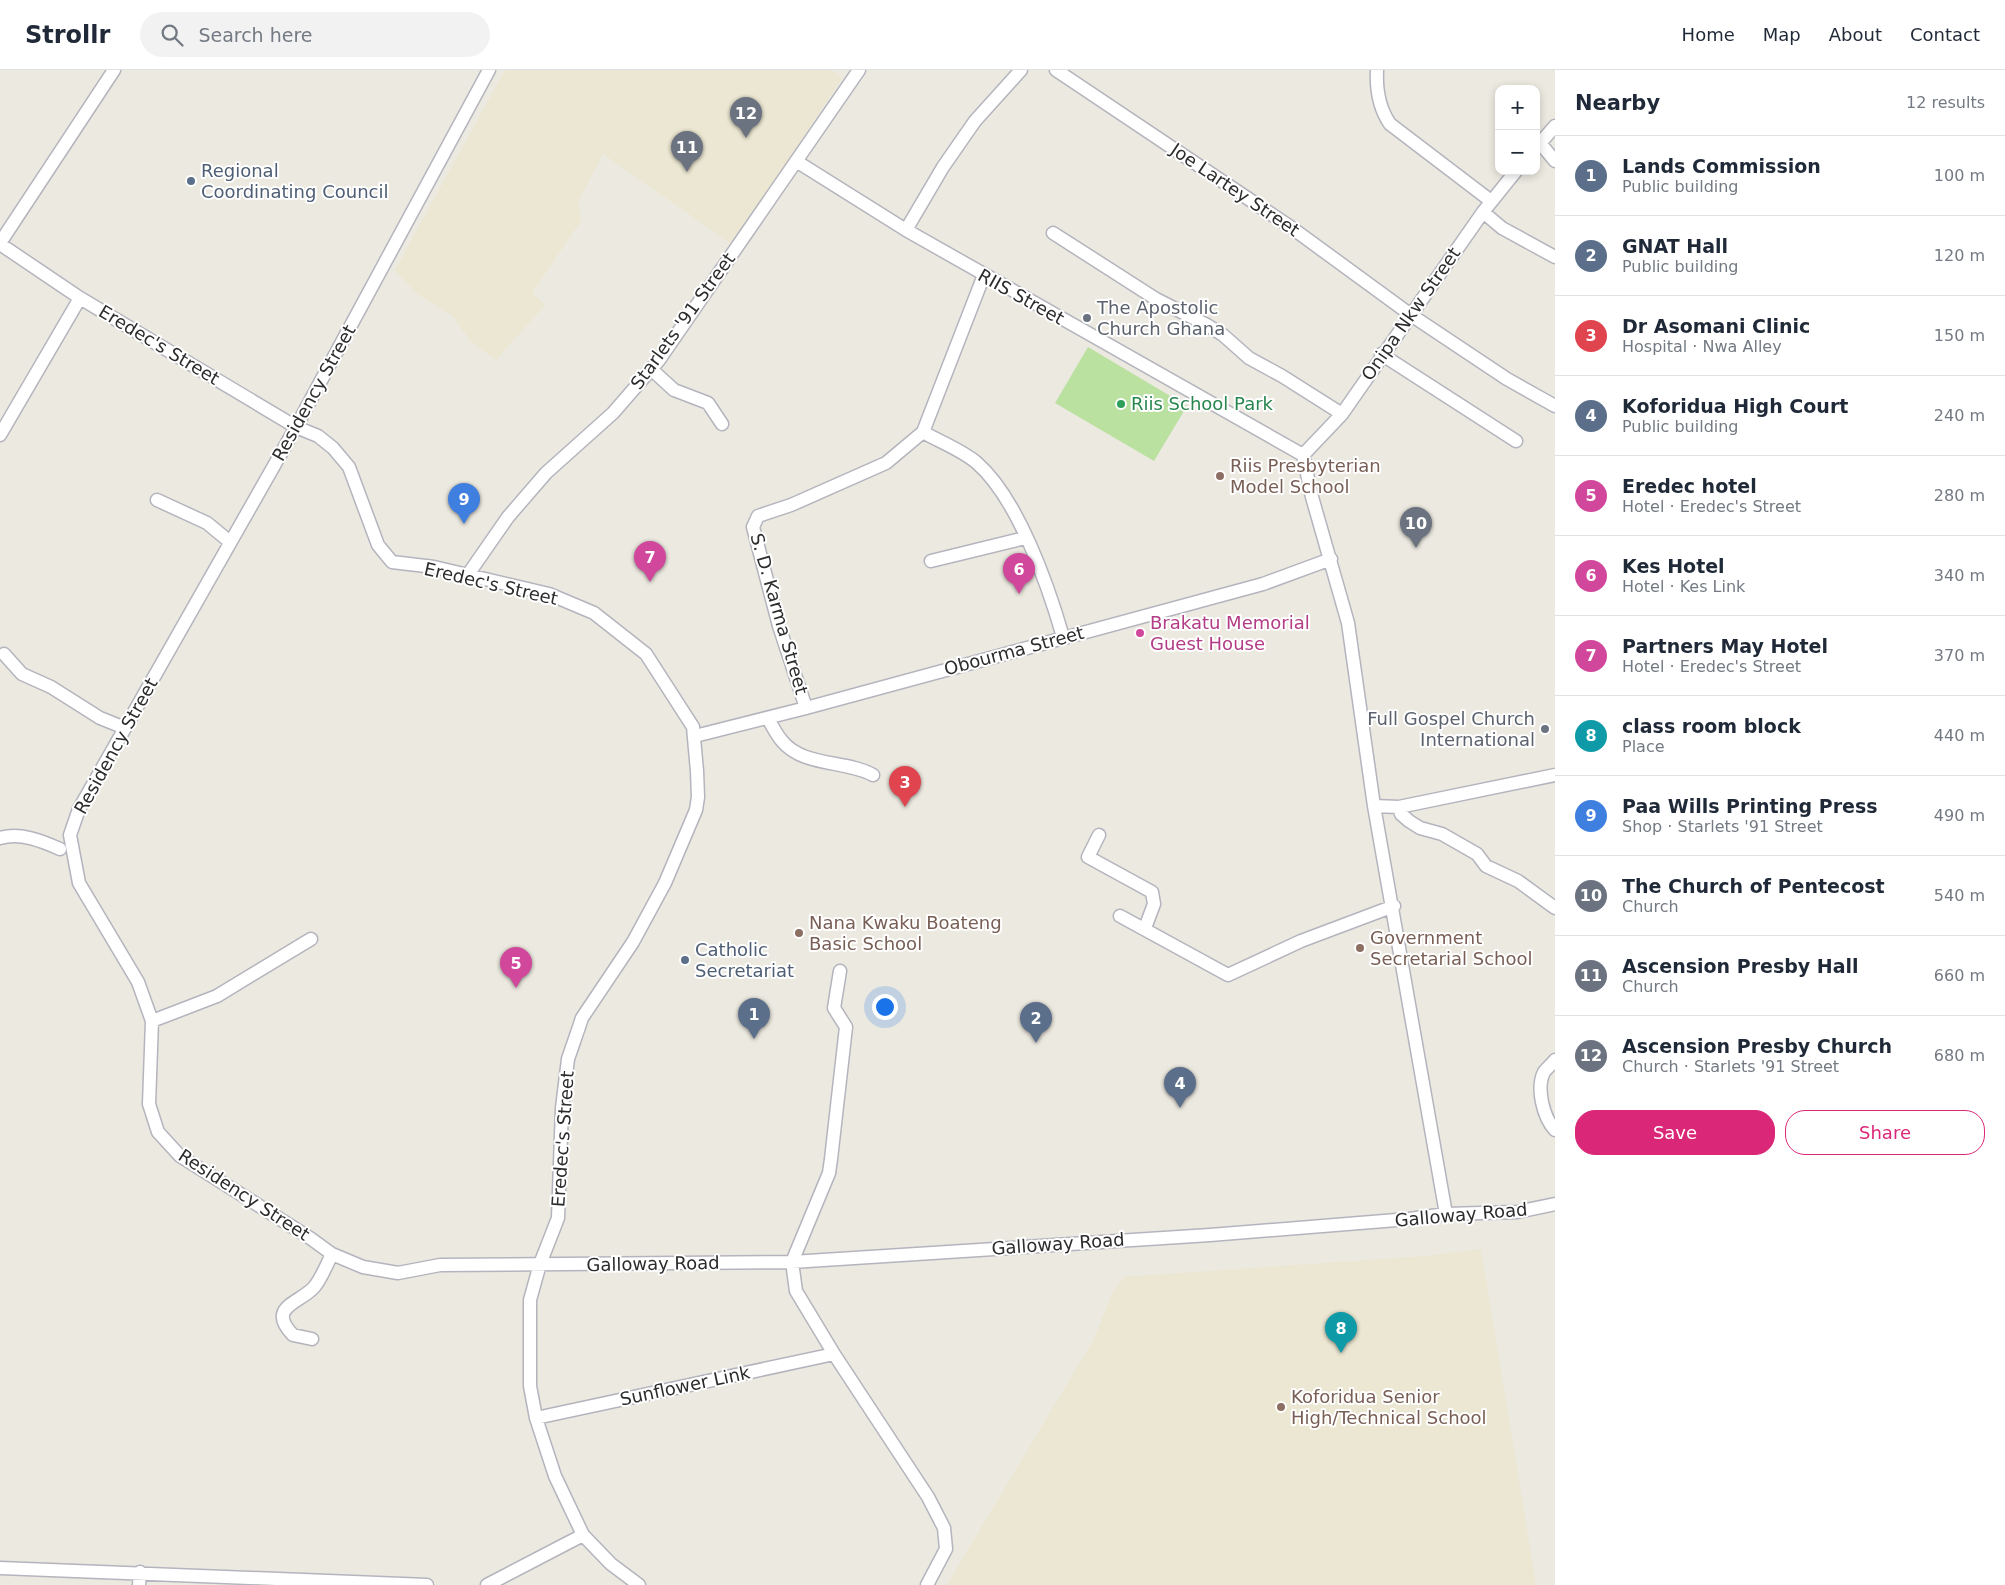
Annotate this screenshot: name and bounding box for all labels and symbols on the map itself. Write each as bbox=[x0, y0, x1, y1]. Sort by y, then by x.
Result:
pin: 12 bbox=[730, 97, 762, 138]
pin: 11 bbox=[671, 131, 703, 172]
street label: Joe Lartey Street bbox=[1166, 138, 1304, 240]
place label: Regional Coordinating Council bbox=[201, 160, 388, 202]
marker: Regional Coordinating Council bbox=[185, 175, 197, 187]
street label: Onipa Nkw Street bbox=[1357, 243, 1464, 384]
street label: Starlets '91 Street bbox=[626, 248, 739, 393]
street label: RIIS Street bbox=[975, 264, 1068, 329]
place label: The Apostolic Church Ghana bbox=[1096, 297, 1225, 339]
street label: Eredec's Street bbox=[95, 300, 223, 389]
marker: The Apostolic Church Ghana bbox=[1081, 312, 1093, 324]
street label: Residency Street bbox=[268, 321, 360, 464]
place label: Riis School Park bbox=[1131, 393, 1274, 414]
marker: Riis School Park bbox=[1115, 398, 1127, 410]
place label: Riis Presbyterian Model School bbox=[1230, 455, 1381, 497]
marker: Riis Presbyterian Model School bbox=[1214, 470, 1226, 482]
pin: 9 bbox=[448, 483, 480, 524]
pin: 10 bbox=[1400, 507, 1432, 548]
street label: S. D. Karma Street bbox=[746, 531, 813, 697]
pin: 7 bbox=[634, 541, 666, 582]
pin: 6 bbox=[1003, 553, 1035, 594]
street label: Eredec's Street bbox=[422, 558, 560, 609]
place label: Brakatu Memorial Guest House bbox=[1150, 612, 1310, 654]
street label: Obourma Street bbox=[942, 622, 1086, 679]
marker: Brakatu Memorial Guest House bbox=[1134, 627, 1146, 639]
street label: Residency Street bbox=[70, 674, 162, 817]
place label: Full Gospel Church International bbox=[1367, 708, 1535, 750]
marker: Full Gospel Church International bbox=[1539, 723, 1551, 735]
pin: 3 bbox=[889, 766, 921, 807]
place label: Nana Kwaku Boateng Basic School bbox=[809, 912, 1002, 954]
marker: Nana Kwaku Boateng Basic School bbox=[793, 927, 805, 939]
place label: Government Secretarial School bbox=[1370, 927, 1532, 969]
place label: Catholic Secretariat bbox=[695, 939, 794, 981]
marker: Government Secretarial School bbox=[1354, 942, 1366, 954]
pin: 5 bbox=[500, 947, 532, 988]
marker: Catholic Secretariat bbox=[679, 954, 691, 966]
your location bbox=[872, 994, 898, 1020]
pin: 1 bbox=[738, 998, 770, 1039]
pin: 2 bbox=[1020, 1002, 1052, 1043]
pin: 4 bbox=[1164, 1067, 1196, 1108]
street label: Eredec's Street bbox=[547, 1070, 578, 1208]
street label: Residency Street bbox=[175, 1144, 314, 1245]
street label: Galloway Road bbox=[1394, 1198, 1528, 1231]
street label: Galloway Road bbox=[991, 1228, 1125, 1259]
street label: Galloway Road bbox=[586, 1252, 720, 1275]
pin: 8 bbox=[1325, 1312, 1357, 1353]
street label: Sunflower Link bbox=[618, 1361, 752, 1410]
place label: Koforidua Senior High/Technical School bbox=[1291, 1386, 1487, 1428]
marker: Koforidua Senior High/Technical School bbox=[1275, 1401, 1287, 1413]

